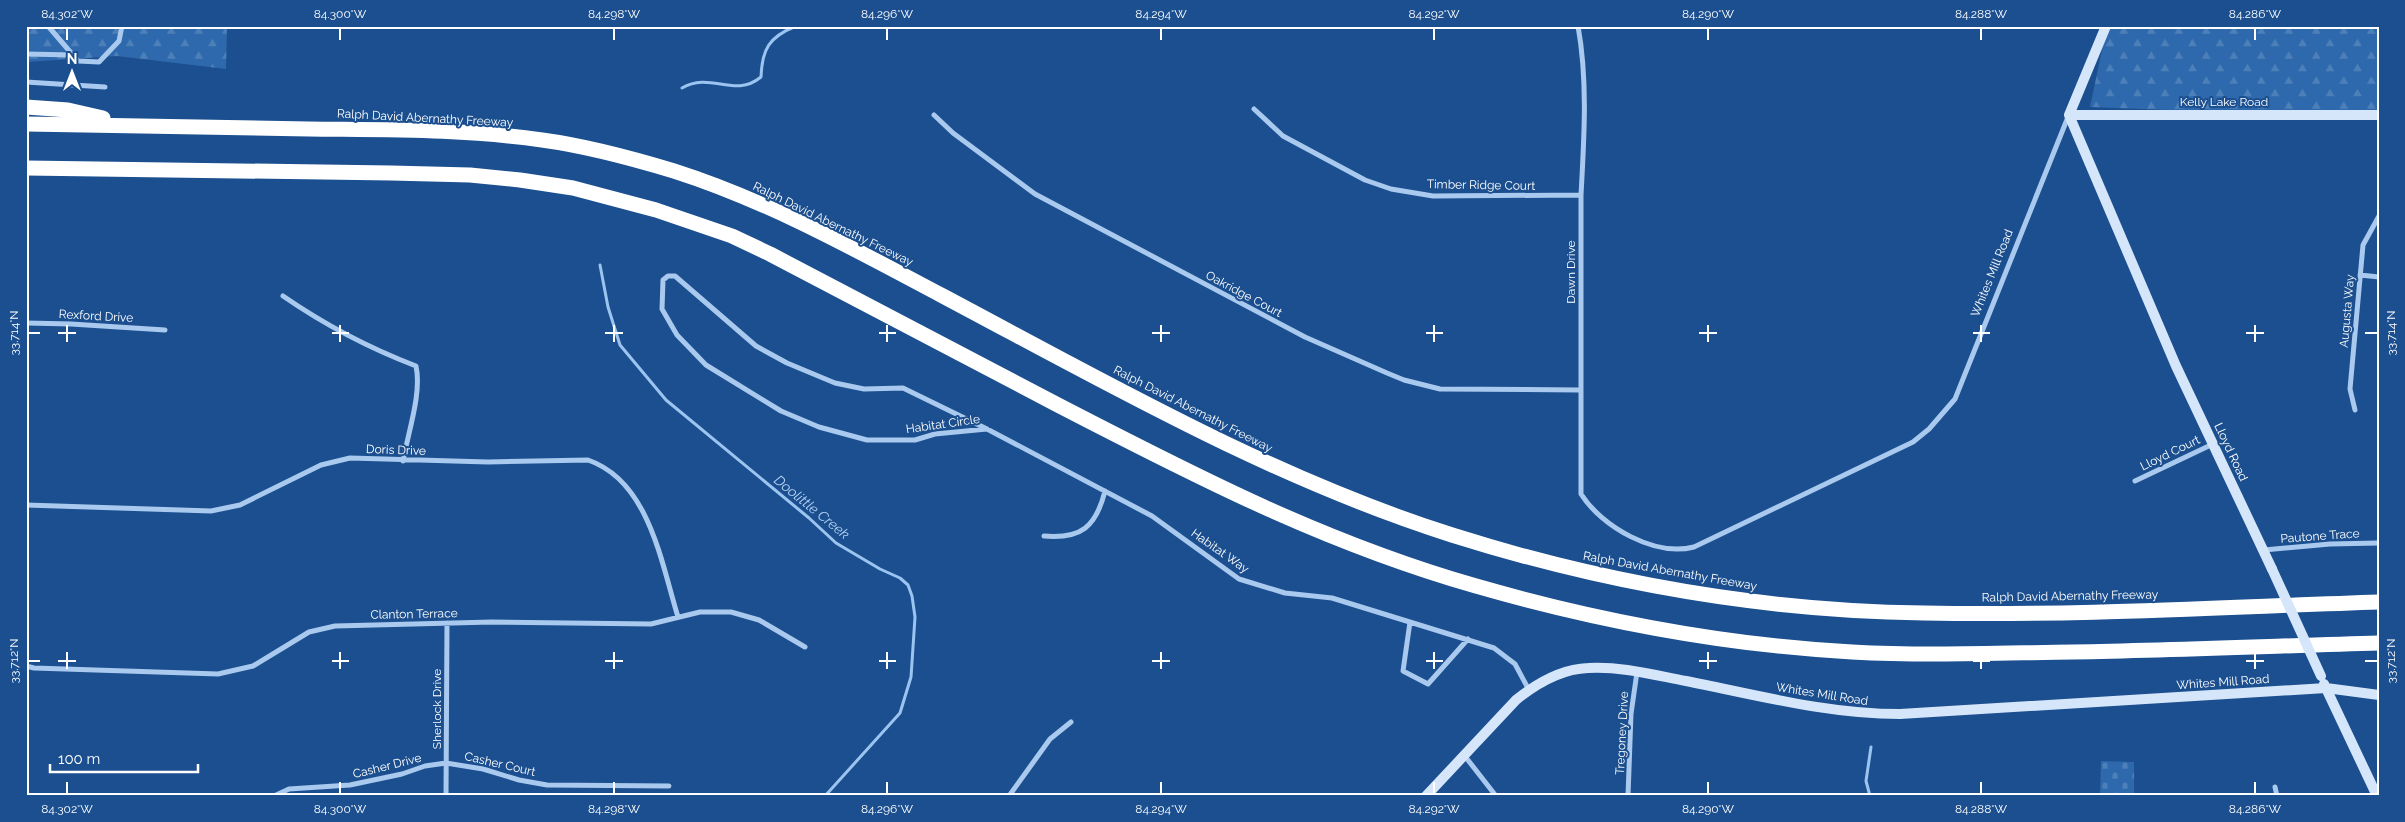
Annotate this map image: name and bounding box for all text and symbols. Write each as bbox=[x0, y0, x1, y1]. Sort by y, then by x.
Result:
text: 84.302°W bbox=[41, 7, 93, 21]
text: 84.300°W bbox=[314, 7, 367, 21]
text: 84.298°W bbox=[588, 7, 640, 21]
text: 84.296°W bbox=[861, 7, 914, 21]
text: 84.294°W bbox=[1135, 7, 1187, 21]
text: 84.292°W bbox=[1408, 7, 1460, 21]
text: 84.290°W bbox=[1682, 7, 1734, 21]
text: 84.288°W bbox=[1955, 7, 2008, 21]
text: 84.286°W bbox=[2229, 7, 2282, 21]
north arrow bbox=[48, 48, 98, 98]
text: N bbox=[67, 51, 77, 67]
street label: Kelly Lake Road bbox=[2180, 95, 2268, 109]
street label: Ralph David Abernathy Freeway bbox=[337, 106, 514, 130]
street label: Timber Ridge Court bbox=[1427, 177, 1535, 193]
street label: Ralph David Abernathy Freeway bbox=[751, 179, 916, 269]
street label: Whites Mill Road bbox=[1968, 227, 2016, 319]
street label: Dawn Drive bbox=[1564, 240, 1578, 304]
street label: Oakridge Court bbox=[1203, 268, 1285, 320]
street label: Augusta Way bbox=[2337, 273, 2357, 348]
street label: Rexford Drive bbox=[58, 307, 134, 325]
text: 33.714°N bbox=[7, 310, 21, 356]
text: 33.714°N bbox=[2384, 310, 2398, 356]
street label: Ralph David Abernathy Freeway bbox=[1111, 363, 1275, 456]
street label: Habitat Circle bbox=[905, 412, 981, 436]
street label: Lloyd Road bbox=[2211, 421, 2251, 483]
street label: Lloyd Court bbox=[2138, 433, 2202, 473]
street label: Doris Drive bbox=[366, 442, 426, 458]
water label: Doolittle Creek bbox=[771, 472, 853, 543]
street label: Habitat Way bbox=[1188, 526, 1252, 576]
street label: Pautone Trace bbox=[2280, 526, 2360, 546]
street label: Ralph David Abernathy Freeway bbox=[1582, 549, 1759, 593]
street label: Ralph David Abernathy Freeway bbox=[1982, 587, 2159, 605]
street label: Clanton Terrace bbox=[370, 606, 458, 622]
text: 33.712°N bbox=[7, 639, 21, 683]
text: 33.712°N bbox=[2384, 639, 2398, 683]
street label: Sherlock Drive bbox=[430, 669, 444, 749]
street label: Whites Mill Road bbox=[2176, 672, 2270, 692]
street label: Whites Mill Road bbox=[1775, 680, 1869, 708]
street label: Tregoney Drive bbox=[1613, 691, 1631, 775]
scale bar bbox=[50, 742, 198, 774]
street label: Casher Court bbox=[463, 749, 537, 779]
text: 100 m bbox=[58, 750, 100, 768]
street label: Casher Drive bbox=[351, 751, 423, 781]
text: 84.302°W bbox=[41, 802, 93, 816]
text: 84.300°W bbox=[314, 802, 367, 816]
text: 84.298°W bbox=[588, 802, 640, 816]
text: 84.296°W bbox=[861, 802, 914, 816]
text: 84.294°W bbox=[1135, 802, 1187, 816]
text: 84.292°W bbox=[1408, 802, 1460, 816]
text: 84.290°W bbox=[1682, 802, 1734, 816]
text: 84.288°W bbox=[1955, 802, 2008, 816]
text: 84.286°W bbox=[2229, 802, 2282, 816]

